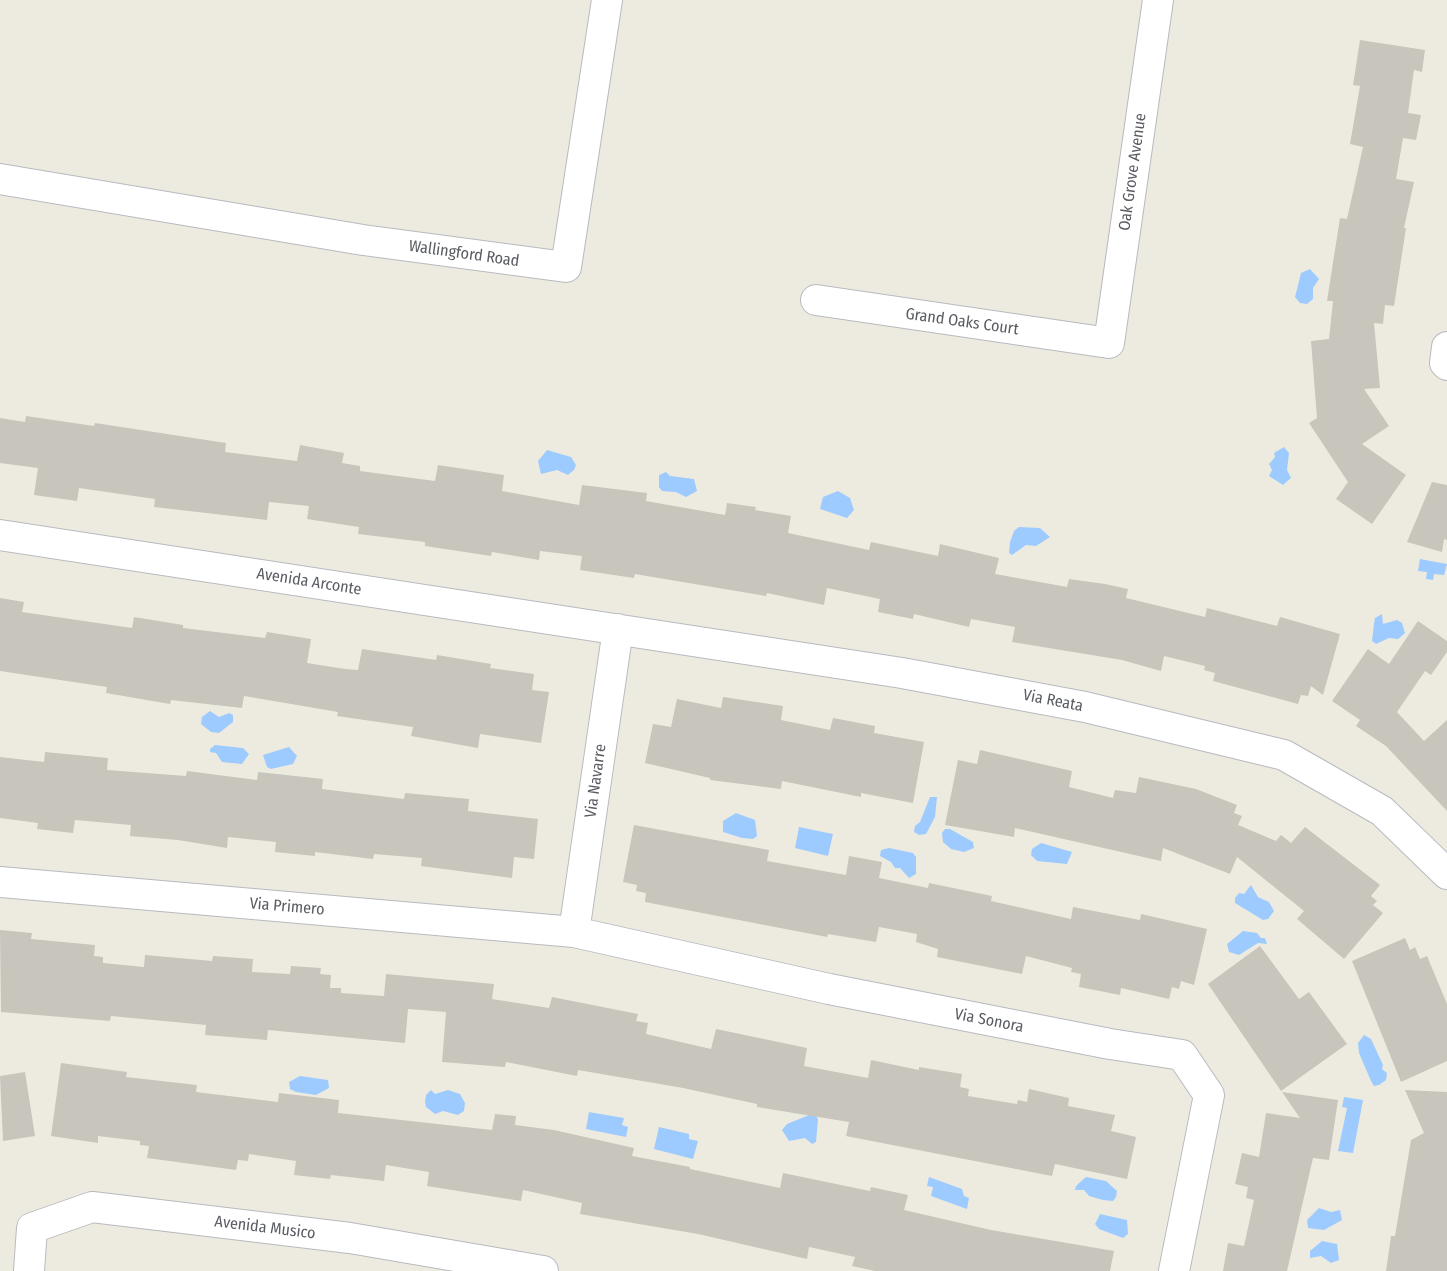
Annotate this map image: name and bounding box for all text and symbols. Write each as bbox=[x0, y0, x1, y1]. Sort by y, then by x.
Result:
street label: Oak Grove Avenue bbox=[1115, 112, 1151, 232]
street label: Wallingford Road bbox=[408, 237, 520, 271]
street label: Grand Oaks Court bbox=[904, 305, 1020, 339]
street label: Avenida Arconte bbox=[255, 564, 363, 600]
street label: Via Reata bbox=[1021, 686, 1085, 716]
street label: Via Navarre bbox=[581, 743, 611, 819]
street label: Via Primero bbox=[249, 894, 325, 920]
street label: Via Sonora bbox=[953, 1005, 1025, 1037]
street label: Avenida Musico bbox=[213, 1212, 317, 1244]

